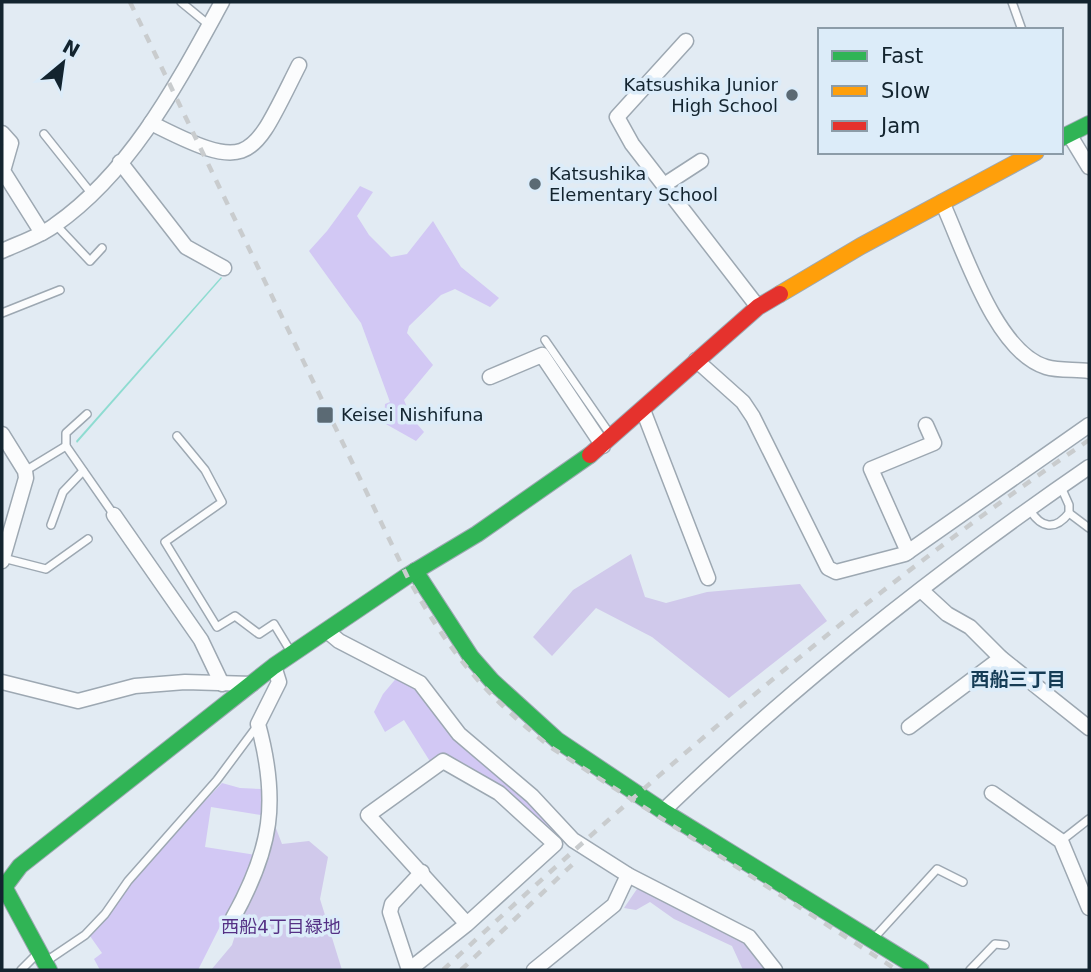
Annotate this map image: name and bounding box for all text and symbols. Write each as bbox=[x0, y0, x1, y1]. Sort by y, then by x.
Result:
north arrow bbox=[28, 28, 98, 98]
legend bbox=[818, 28, 1063, 154]
text: N bbox=[59, 35, 84, 62]
text: Fast bbox=[881, 44, 923, 68]
place label: Katsushika Junior High School bbox=[623, 74, 779, 116]
text: Slow bbox=[881, 79, 930, 103]
marker: Katsushika Junior High School bbox=[784, 87, 800, 103]
text: Jam bbox=[879, 114, 921, 138]
place label: Katsushika Elementary School bbox=[549, 163, 718, 205]
marker: Katsushika Elementary School bbox=[527, 176, 543, 192]
place label: Keisei Nishifuna bbox=[341, 404, 484, 425]
marker: Keisei Nishifuna bbox=[315, 405, 335, 425]
district label: 西船三丁目 bbox=[970, 668, 1066, 690]
park label: 西船4丁目緑地 bbox=[221, 916, 341, 937]

